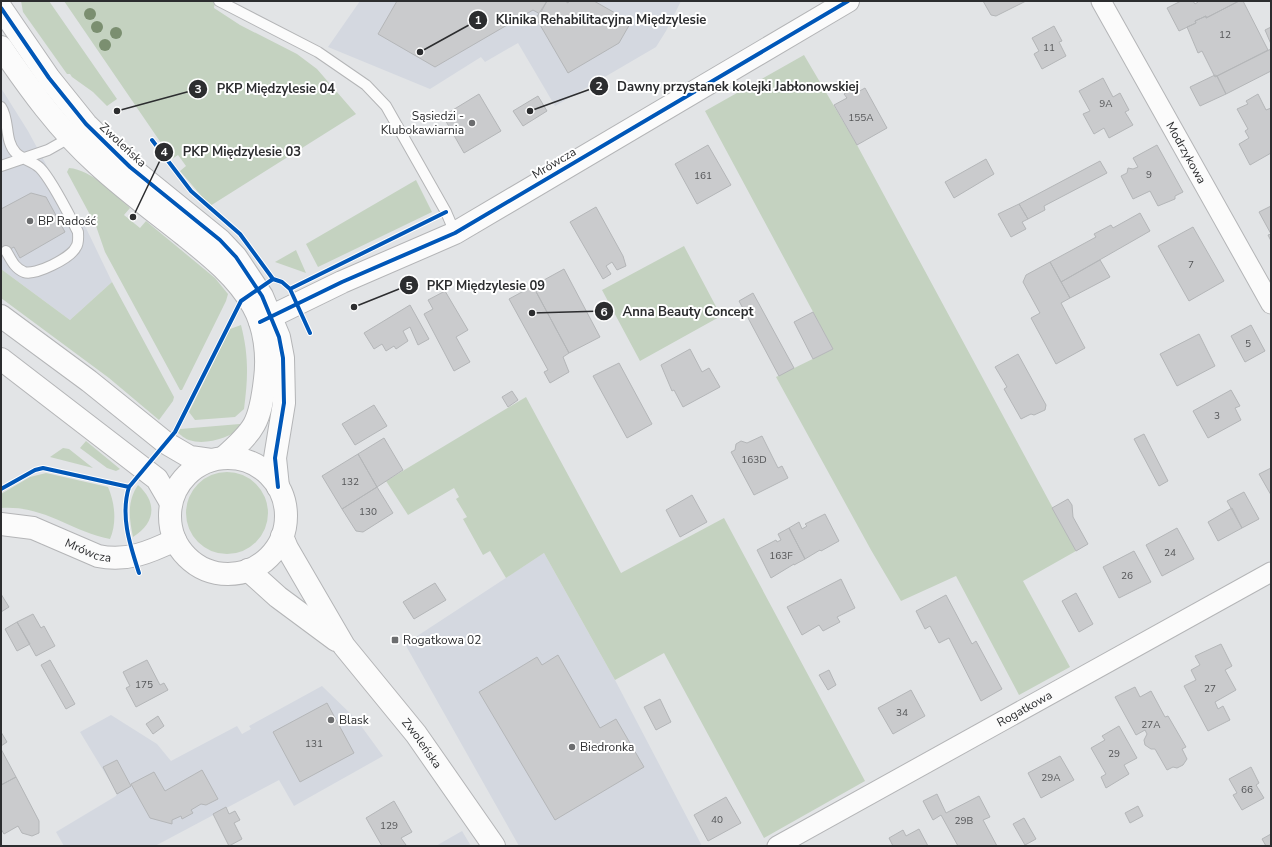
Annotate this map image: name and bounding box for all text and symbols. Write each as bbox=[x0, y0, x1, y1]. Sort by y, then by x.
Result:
callout: Klinika Rehabilitacyjna Międzylesie bbox=[468, 7, 714, 32]
text: Klinika Rehabilitacyjna Międzylesie bbox=[496, 11, 706, 29]
text: 1 bbox=[474, 12, 482, 28]
house number: 12 bbox=[1219, 28, 1231, 42]
house number: 11 bbox=[1043, 41, 1055, 55]
callout: Dawny przystanek kolejki Jabłonowskiej bbox=[589, 74, 867, 99]
callout: PKP Międzylesie 04 bbox=[188, 76, 343, 101]
text: 2 bbox=[595, 78, 603, 94]
text: Dawny przystanek kolejki Jabłonowskiej bbox=[617, 78, 859, 96]
text: PKP Międzylesie 04 bbox=[217, 80, 335, 98]
text: 3 bbox=[194, 81, 202, 97]
house number: 9A bbox=[1099, 97, 1113, 111]
place label: Sąsiedzi - Klubokawiarnia bbox=[381, 108, 464, 138]
house number: 155A bbox=[848, 111, 874, 125]
marker: Sąsiedzi - Klubokawiarnia bbox=[467, 118, 477, 128]
street label: Zwoleńska bbox=[96, 119, 150, 171]
street label: Modrzykowa bbox=[1162, 119, 1210, 187]
callout: PKP Międzylesie 03 bbox=[154, 139, 309, 164]
text: PKP Międzylesie 03 bbox=[183, 143, 301, 161]
text: 4 bbox=[160, 144, 168, 160]
street label: Mrówcza bbox=[529, 144, 579, 182]
house number: 9 bbox=[1146, 168, 1152, 182]
house number: 161 bbox=[694, 169, 712, 183]
place label: BP Radość bbox=[38, 213, 97, 229]
marker: BP Radość bbox=[25, 216, 35, 226]
house number: 7 bbox=[1188, 258, 1194, 272]
callout: PKP Międzylesie 09 bbox=[399, 273, 553, 298]
text: PKP Międzylesie 09 bbox=[427, 277, 545, 295]
text: 5 bbox=[405, 278, 413, 294]
callout: Anna Beauty Concept bbox=[594, 299, 761, 324]
text: Anna Beauty Concept bbox=[623, 303, 754, 321]
text: 6 bbox=[600, 304, 608, 320]
house number: 5 bbox=[1245, 337, 1251, 351]
house number: 3 bbox=[1214, 409, 1220, 423]
house number: 163D bbox=[741, 453, 767, 467]
house number: 132 bbox=[341, 475, 359, 489]
house number: 130 bbox=[359, 505, 377, 519]
street label: Mrówcza bbox=[62, 535, 112, 566]
house number: 24 bbox=[1164, 546, 1176, 560]
house number: 163F bbox=[769, 549, 793, 563]
house number: 26 bbox=[1121, 569, 1133, 583]
place label: Rogatkowa 02 bbox=[403, 632, 481, 648]
marker: Rogatkowa 02 bbox=[390, 635, 400, 645]
house number: 175 bbox=[135, 678, 153, 692]
house number: 27 bbox=[1204, 682, 1216, 696]
street label: Rogatkowa bbox=[994, 687, 1055, 731]
house number: 34 bbox=[896, 706, 908, 720]
place label: Blask bbox=[339, 712, 370, 728]
marker: Blask bbox=[326, 715, 336, 725]
street label: Zwoleńska bbox=[398, 715, 445, 771]
house number: 27A bbox=[1141, 718, 1161, 732]
house number: 131 bbox=[305, 737, 323, 751]
place label: Biedronka bbox=[580, 739, 634, 755]
marker: Biedronka bbox=[567, 742, 577, 752]
house number: 29 bbox=[1108, 747, 1120, 761]
house number: 29A bbox=[1041, 771, 1061, 785]
house number: 66 bbox=[1241, 783, 1253, 797]
house number: 40 bbox=[711, 813, 723, 827]
house number: 29B bbox=[955, 814, 974, 828]
house number: 129 bbox=[380, 819, 398, 833]

